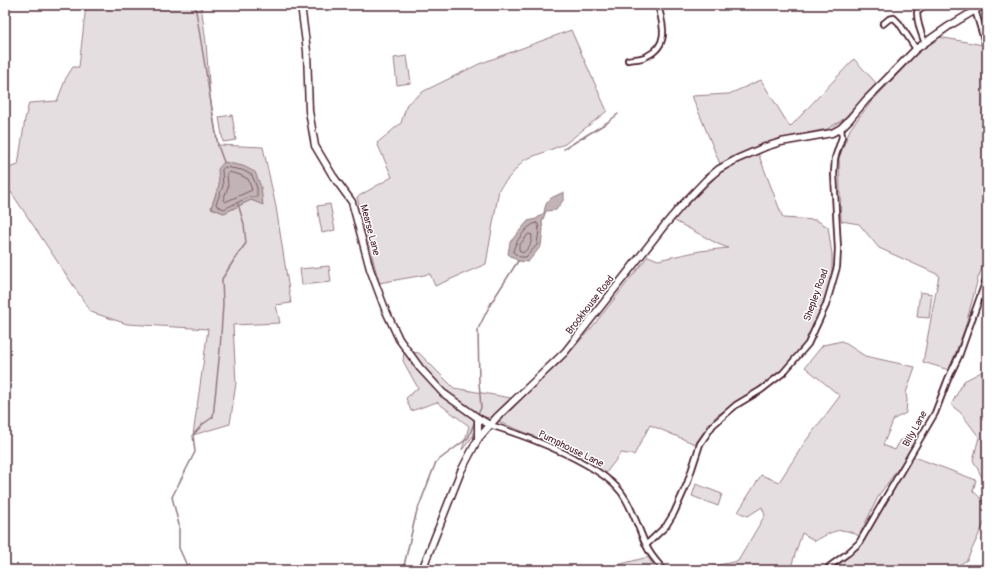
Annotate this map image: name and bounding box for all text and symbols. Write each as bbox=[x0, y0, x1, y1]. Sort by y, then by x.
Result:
street label: Mearse Lane bbox=[357, 203, 383, 257]
street label: Shepley Road bbox=[801, 267, 831, 323]
street label: Brookhouse Road bbox=[563, 273, 617, 337]
street label: Billy Lane bbox=[900, 409, 930, 449]
street label: Pumphouse Lane bbox=[536, 428, 606, 470]

